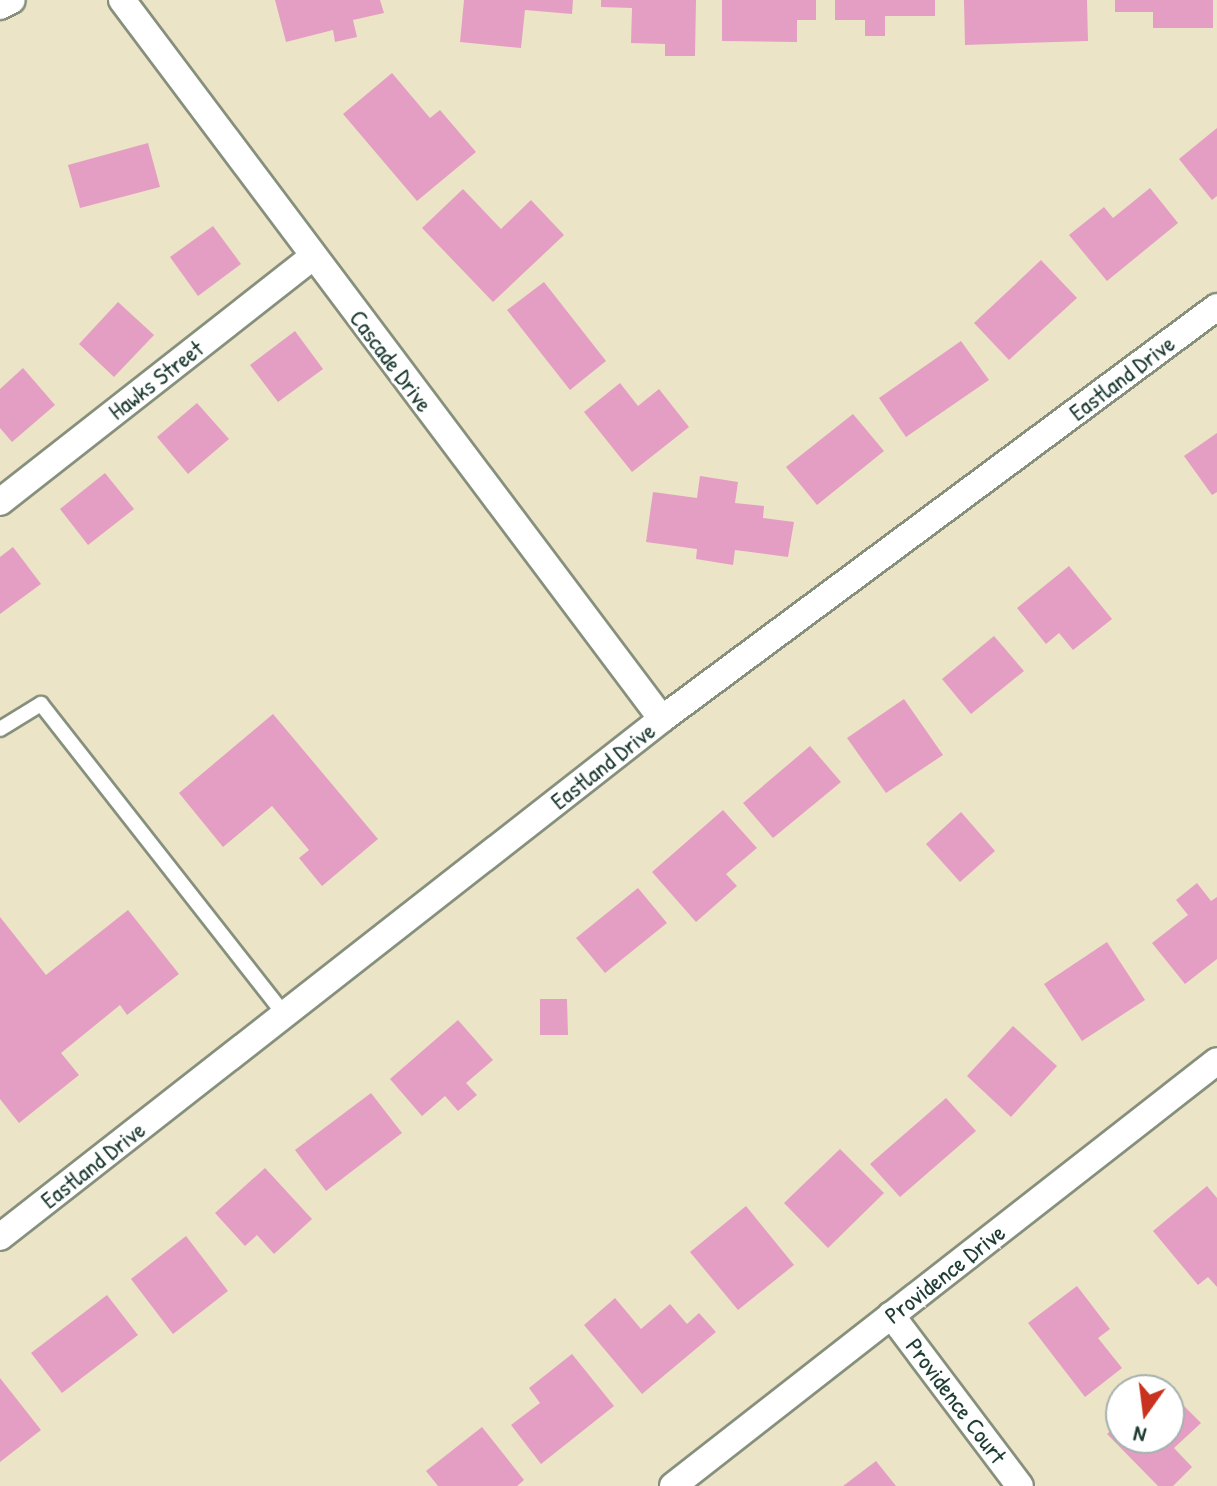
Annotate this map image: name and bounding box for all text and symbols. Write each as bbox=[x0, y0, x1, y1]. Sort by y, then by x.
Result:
street label: Cascade Drive bbox=[343, 304, 439, 418]
street label: Eastland Drive bbox=[1064, 329, 1180, 427]
street label: Hawks Street bbox=[103, 334, 209, 426]
street label: Eastland Drive bbox=[545, 716, 661, 816]
street label: Eastland Drive bbox=[35, 1115, 151, 1215]
street label: Providence Drive bbox=[879, 1218, 1011, 1330]
street label: Providence Court bbox=[900, 1333, 1012, 1469]
north arrow bbox=[1105, 1374, 1185, 1454]
text: N bbox=[1130, 1419, 1149, 1451]

